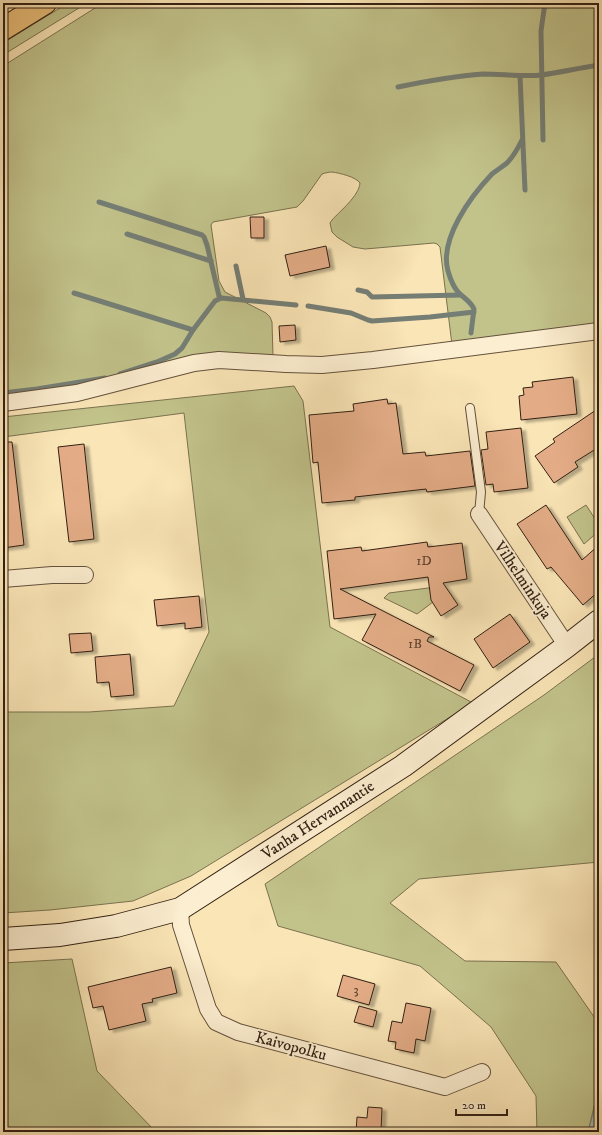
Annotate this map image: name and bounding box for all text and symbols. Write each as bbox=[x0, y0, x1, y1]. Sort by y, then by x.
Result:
street label: Vilhelminkuja bbox=[489, 537, 556, 623]
house number: 1D bbox=[416, 552, 432, 570]
house number: 1B bbox=[408, 635, 422, 653]
street label: Vanha Hervannantie bbox=[257, 776, 378, 864]
house number: 3 bbox=[353, 981, 359, 999]
street label: Kaivopolku bbox=[253, 1027, 329, 1065]
scale bar bbox=[456, 1091, 507, 1117]
text: 20 m bbox=[462, 1098, 486, 1113]

